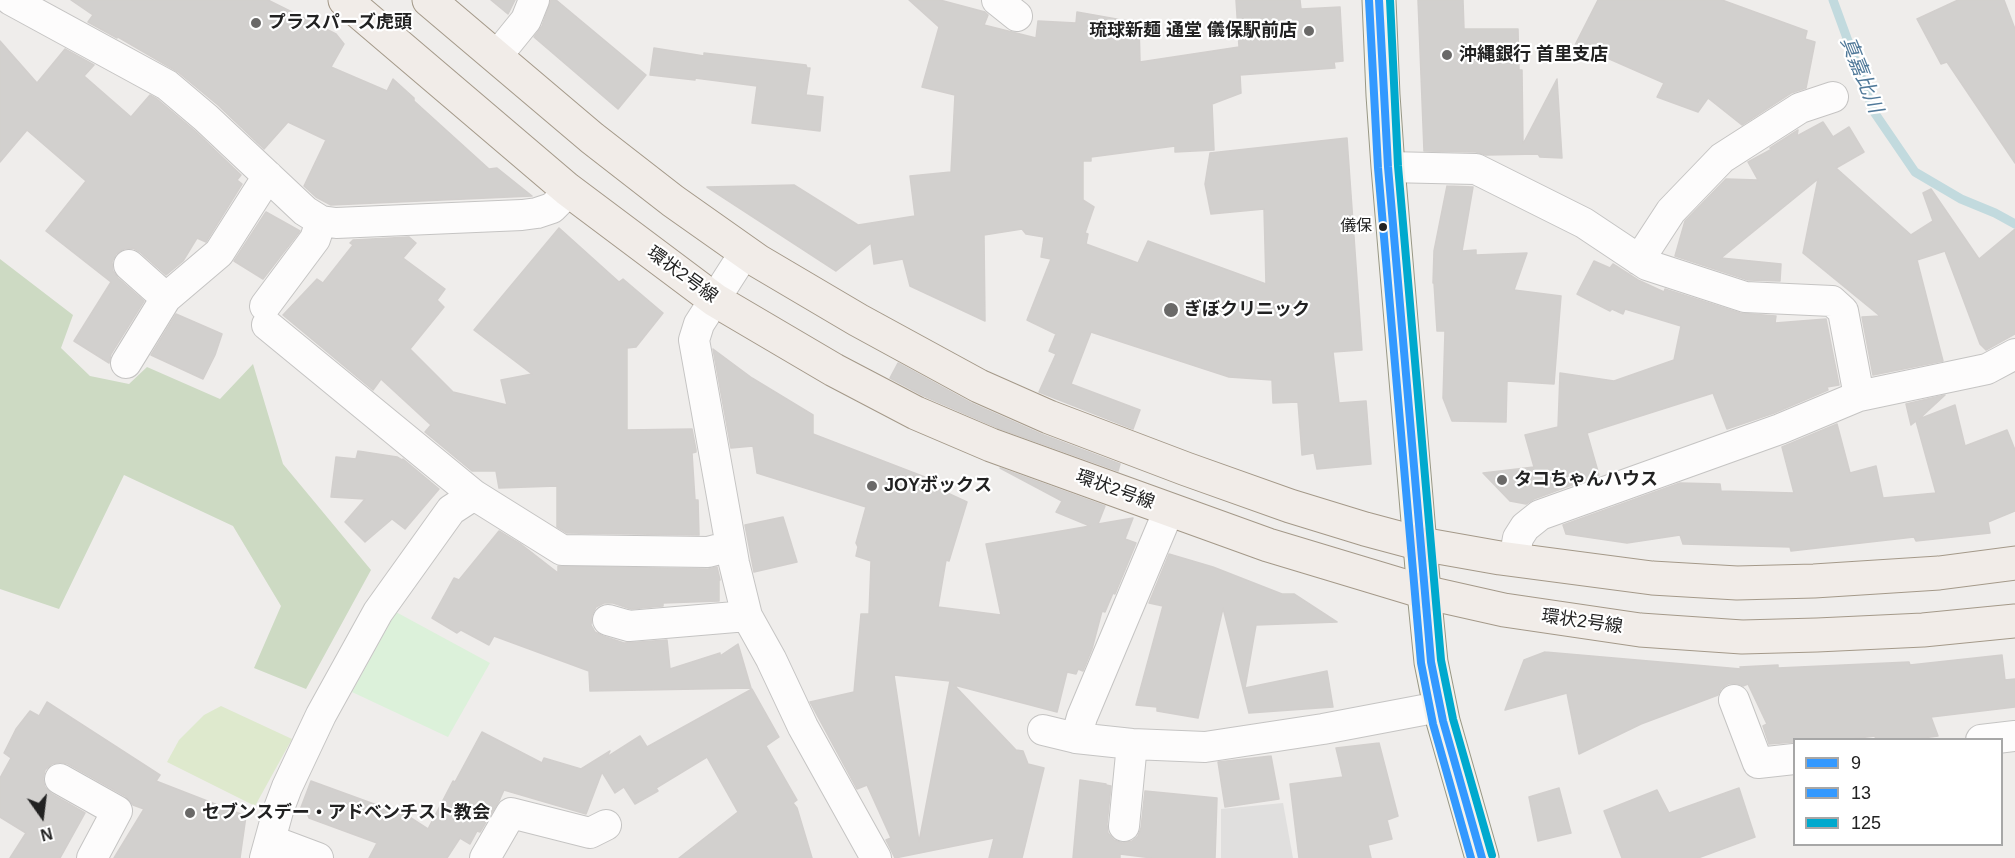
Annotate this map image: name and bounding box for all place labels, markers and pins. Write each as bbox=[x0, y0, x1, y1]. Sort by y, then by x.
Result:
place label: プラスパーズ虎頭 bbox=[268, 12, 412, 34]
marker: プラスパーズ虎頭 bbox=[249, 16, 263, 30]
place label: 琉球新麺 通堂 儀保駅前店 bbox=[1089, 20, 1297, 42]
marker: 琉球新麺 通堂 儀保駅前店 bbox=[1302, 24, 1316, 38]
place label: 沖縄銀行 首里支店 bbox=[1459, 44, 1608, 66]
marker: 沖縄銀行 首里支店 bbox=[1440, 48, 1454, 62]
place label: 儀保 bbox=[1340, 217, 1372, 237]
marker: 儀保 bbox=[1377, 221, 1389, 233]
place label: ぎぼクリニック bbox=[1184, 299, 1310, 321]
marker: ぎぼクリニック bbox=[1162, 301, 1180, 319]
place label: タコちゃんハウス bbox=[1514, 469, 1658, 491]
marker: タコちゃんハウス bbox=[1495, 473, 1509, 487]
place label: JOYボックス bbox=[884, 475, 992, 497]
marker: JOYボックス bbox=[865, 479, 879, 493]
place label: セブンスデー・アドベンチスト教会 bbox=[202, 802, 490, 824]
marker: セブンスデー・アドベンチスト教会 bbox=[183, 806, 197, 820]

